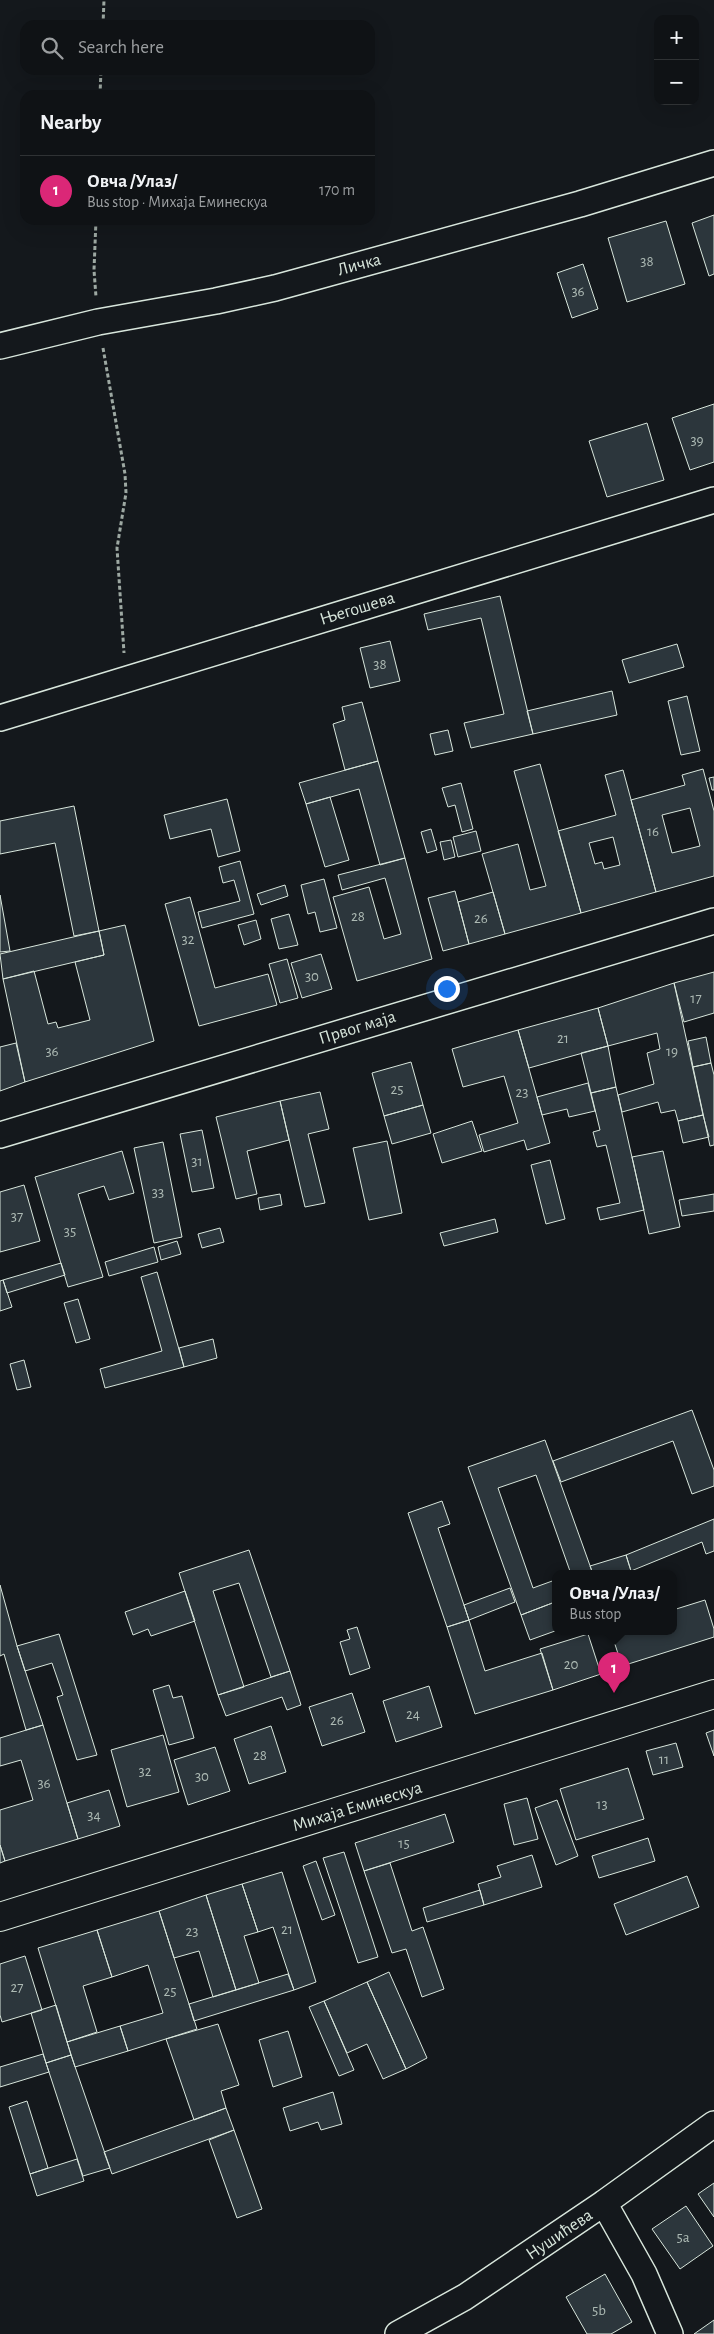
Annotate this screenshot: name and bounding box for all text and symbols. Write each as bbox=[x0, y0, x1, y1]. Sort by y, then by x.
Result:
map controls bbox=[654, 15, 699, 105]
button: + bbox=[654, 15, 699, 60]
search box bbox=[20, 20, 375, 75]
icon: search bbox=[38, 34, 66, 62]
text: Search here bbox=[78, 38, 164, 57]
button: − bbox=[654, 60, 699, 105]
text: Nearby bbox=[40, 112, 101, 133]
text: Овча /Улаз/ bbox=[87, 172, 177, 191]
text: 1 bbox=[53, 182, 59, 198]
text: 170 m bbox=[319, 182, 355, 198]
text: Bus stop · Михаја Еминескуа bbox=[87, 194, 268, 210]
street label: Личка bbox=[336, 251, 383, 279]
house number: 38 bbox=[640, 254, 654, 269]
house number: 36 bbox=[571, 284, 585, 299]
house number: 39 bbox=[690, 433, 704, 448]
street label: Његошева bbox=[318, 589, 397, 629]
house number: 38 bbox=[373, 657, 387, 672]
house number: 16 bbox=[647, 824, 659, 839]
house number: 28 bbox=[351, 909, 365, 924]
house number: 26 bbox=[474, 911, 488, 926]
house number: 32 bbox=[181, 932, 195, 947]
house number: 30 bbox=[305, 969, 319, 984]
your location bbox=[434, 976, 460, 1002]
house number: 17 bbox=[690, 991, 702, 1006]
street label: Првог маја bbox=[317, 1008, 398, 1048]
house number: 21 bbox=[557, 1031, 569, 1046]
house number: 36 bbox=[45, 1044, 59, 1059]
house number: 19 bbox=[666, 1044, 678, 1059]
house number: 25 bbox=[390, 1082, 404, 1097]
house number: 23 bbox=[515, 1085, 529, 1100]
house number: 31 bbox=[191, 1154, 203, 1169]
house number: 33 bbox=[152, 1185, 164, 1200]
house number: 37 bbox=[11, 1209, 23, 1224]
house number: 35 bbox=[64, 1224, 76, 1239]
popup bbox=[552, 1570, 677, 1635]
text: Овча /Улаз/ bbox=[569, 1584, 660, 1603]
text: Bus stop bbox=[569, 1606, 621, 1622]
pin: 1 bbox=[598, 1652, 630, 1693]
house number: 20 bbox=[564, 1657, 578, 1672]
house number: 24 bbox=[406, 1707, 420, 1722]
house number: 26 bbox=[330, 1713, 344, 1728]
house number: 28 bbox=[253, 1748, 267, 1763]
house number: 11 bbox=[659, 1752, 669, 1767]
house number: 32 bbox=[138, 1764, 152, 1779]
house number: 30 bbox=[195, 1769, 209, 1784]
house number: 36 bbox=[37, 1776, 51, 1791]
street label: Михаја Еминескуа bbox=[290, 1779, 424, 1835]
house number: 13 bbox=[596, 1797, 608, 1812]
house number: 34 bbox=[87, 1808, 101, 1823]
house number: 15 bbox=[398, 1836, 410, 1851]
house number: 21 bbox=[281, 1922, 293, 1937]
house number: 23 bbox=[185, 1924, 199, 1939]
house number: 27 bbox=[10, 1980, 24, 1995]
house number: 25 bbox=[163, 1984, 177, 1999]
street label: Нушићева bbox=[523, 2206, 596, 2264]
house number: 5a bbox=[676, 2230, 690, 2245]
house number: 5b bbox=[592, 2303, 606, 2318]

